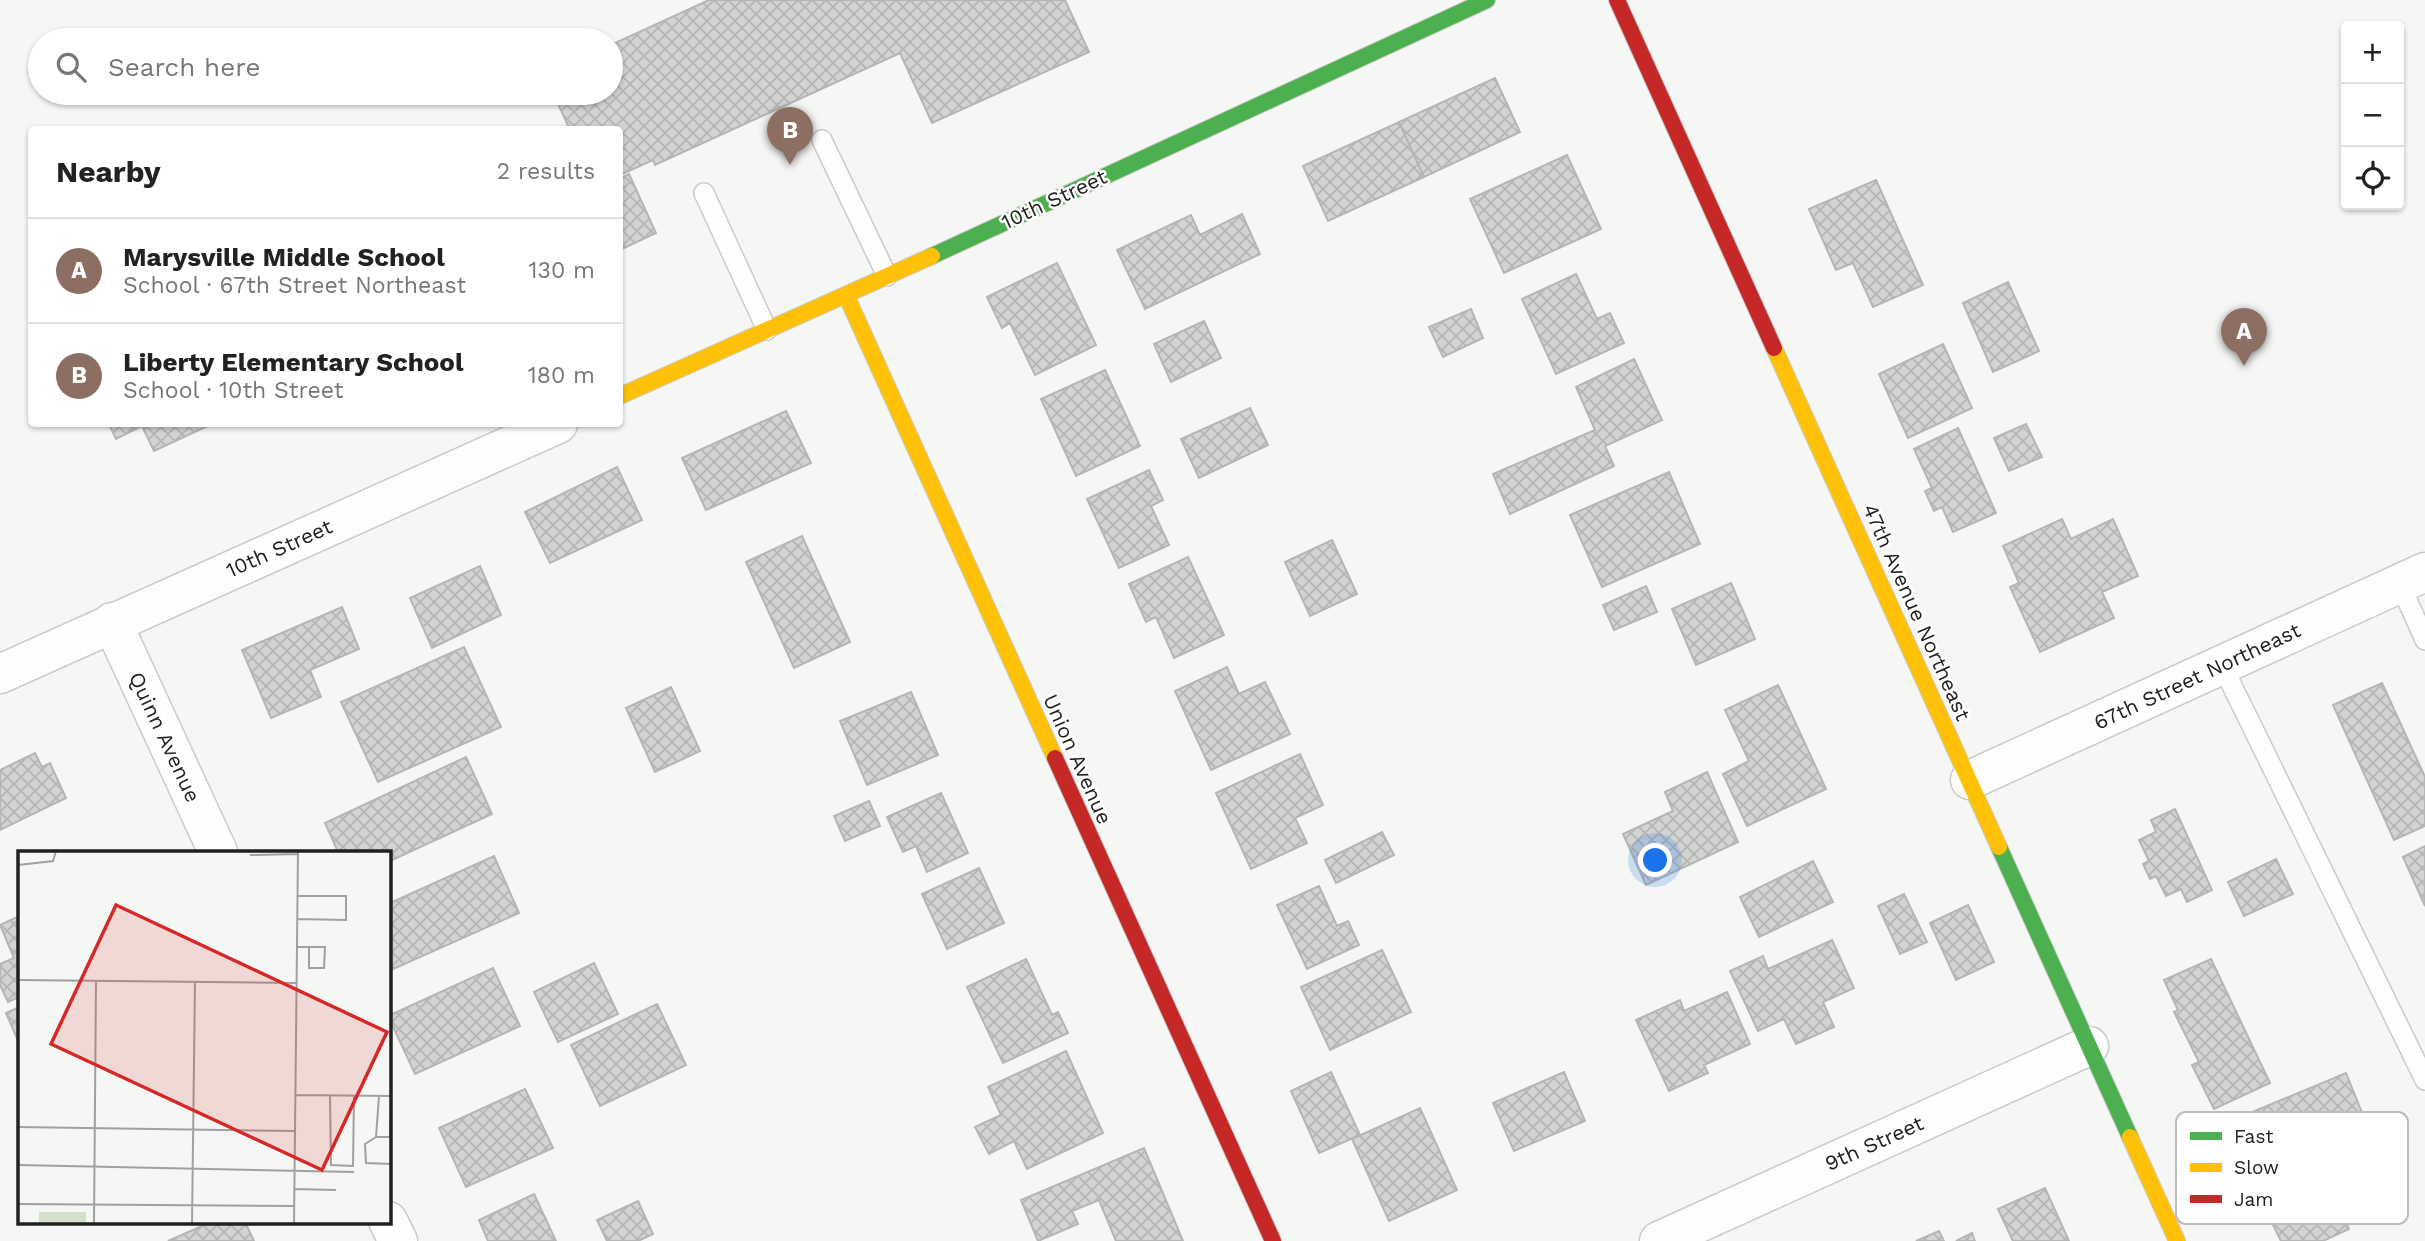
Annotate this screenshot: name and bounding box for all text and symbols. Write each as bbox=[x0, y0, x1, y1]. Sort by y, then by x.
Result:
map controls bbox=[2341, 21, 2404, 210]
button: + bbox=[2341, 21, 2404, 84]
search box bbox=[28, 28, 623, 105]
icon: search bbox=[52, 48, 90, 86]
text: Search here bbox=[108, 52, 260, 82]
button: − bbox=[2341, 84, 2404, 147]
pin: B bbox=[767, 107, 813, 165]
button: locate bbox=[2341, 147, 2404, 210]
text: Nearby bbox=[56, 154, 161, 189]
text: 2 results bbox=[497, 158, 595, 185]
street label: 10th Street bbox=[997, 164, 1111, 234]
text: Marysville Middle School bbox=[123, 242, 445, 272]
text: A bbox=[71, 257, 87, 284]
text: 130 m bbox=[529, 257, 595, 284]
text: School · 67th Street Northeast bbox=[123, 272, 466, 299]
pin: A bbox=[2221, 308, 2267, 366]
text: Liberty Elementary School bbox=[123, 347, 463, 377]
text: B bbox=[71, 362, 87, 389]
text: 180 m bbox=[528, 362, 595, 389]
text: School · 10th Street bbox=[123, 377, 343, 404]
street label: 47th Avenue Northeast bbox=[1858, 500, 1976, 724]
street label: 10th Street bbox=[222, 513, 336, 582]
street label: 67th Street Northeast bbox=[2090, 617, 2304, 735]
street label: Quinn Avenue bbox=[124, 668, 206, 806]
street label: Union Avenue bbox=[1038, 690, 1118, 828]
your location bbox=[1638, 843, 1672, 877]
inset map bbox=[18, 851, 390, 1224]
street label: 9th Street bbox=[1821, 1110, 1927, 1176]
legend bbox=[2176, 1112, 2408, 1224]
text: Fast bbox=[2234, 1125, 2273, 1148]
text: Slow bbox=[2234, 1156, 2279, 1179]
text: Jam bbox=[2234, 1188, 2273, 1211]

